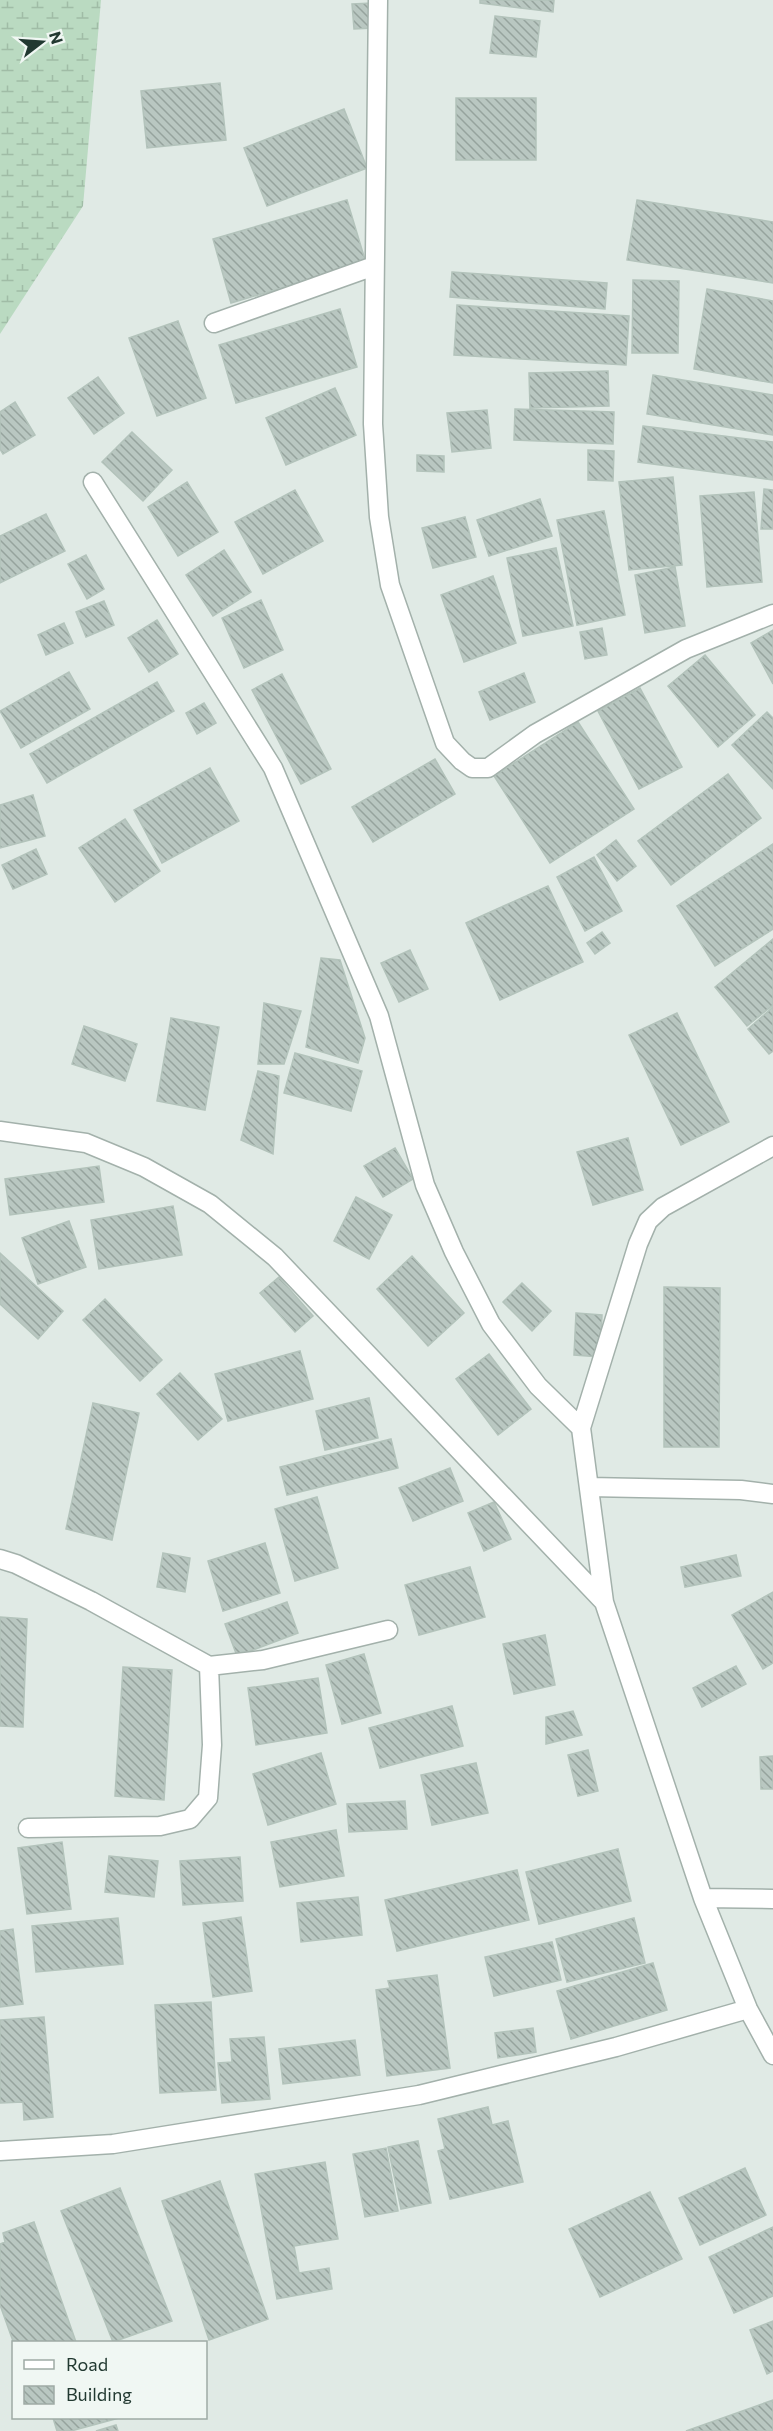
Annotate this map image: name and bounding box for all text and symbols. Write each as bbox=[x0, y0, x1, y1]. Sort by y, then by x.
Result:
north arrow bbox=[12, 12, 72, 72]
text: N bbox=[46, 29, 68, 46]
legend bbox=[12, 2341, 207, 2419]
text: Road bbox=[66, 2353, 108, 2375]
text: Building bbox=[66, 2383, 132, 2405]

